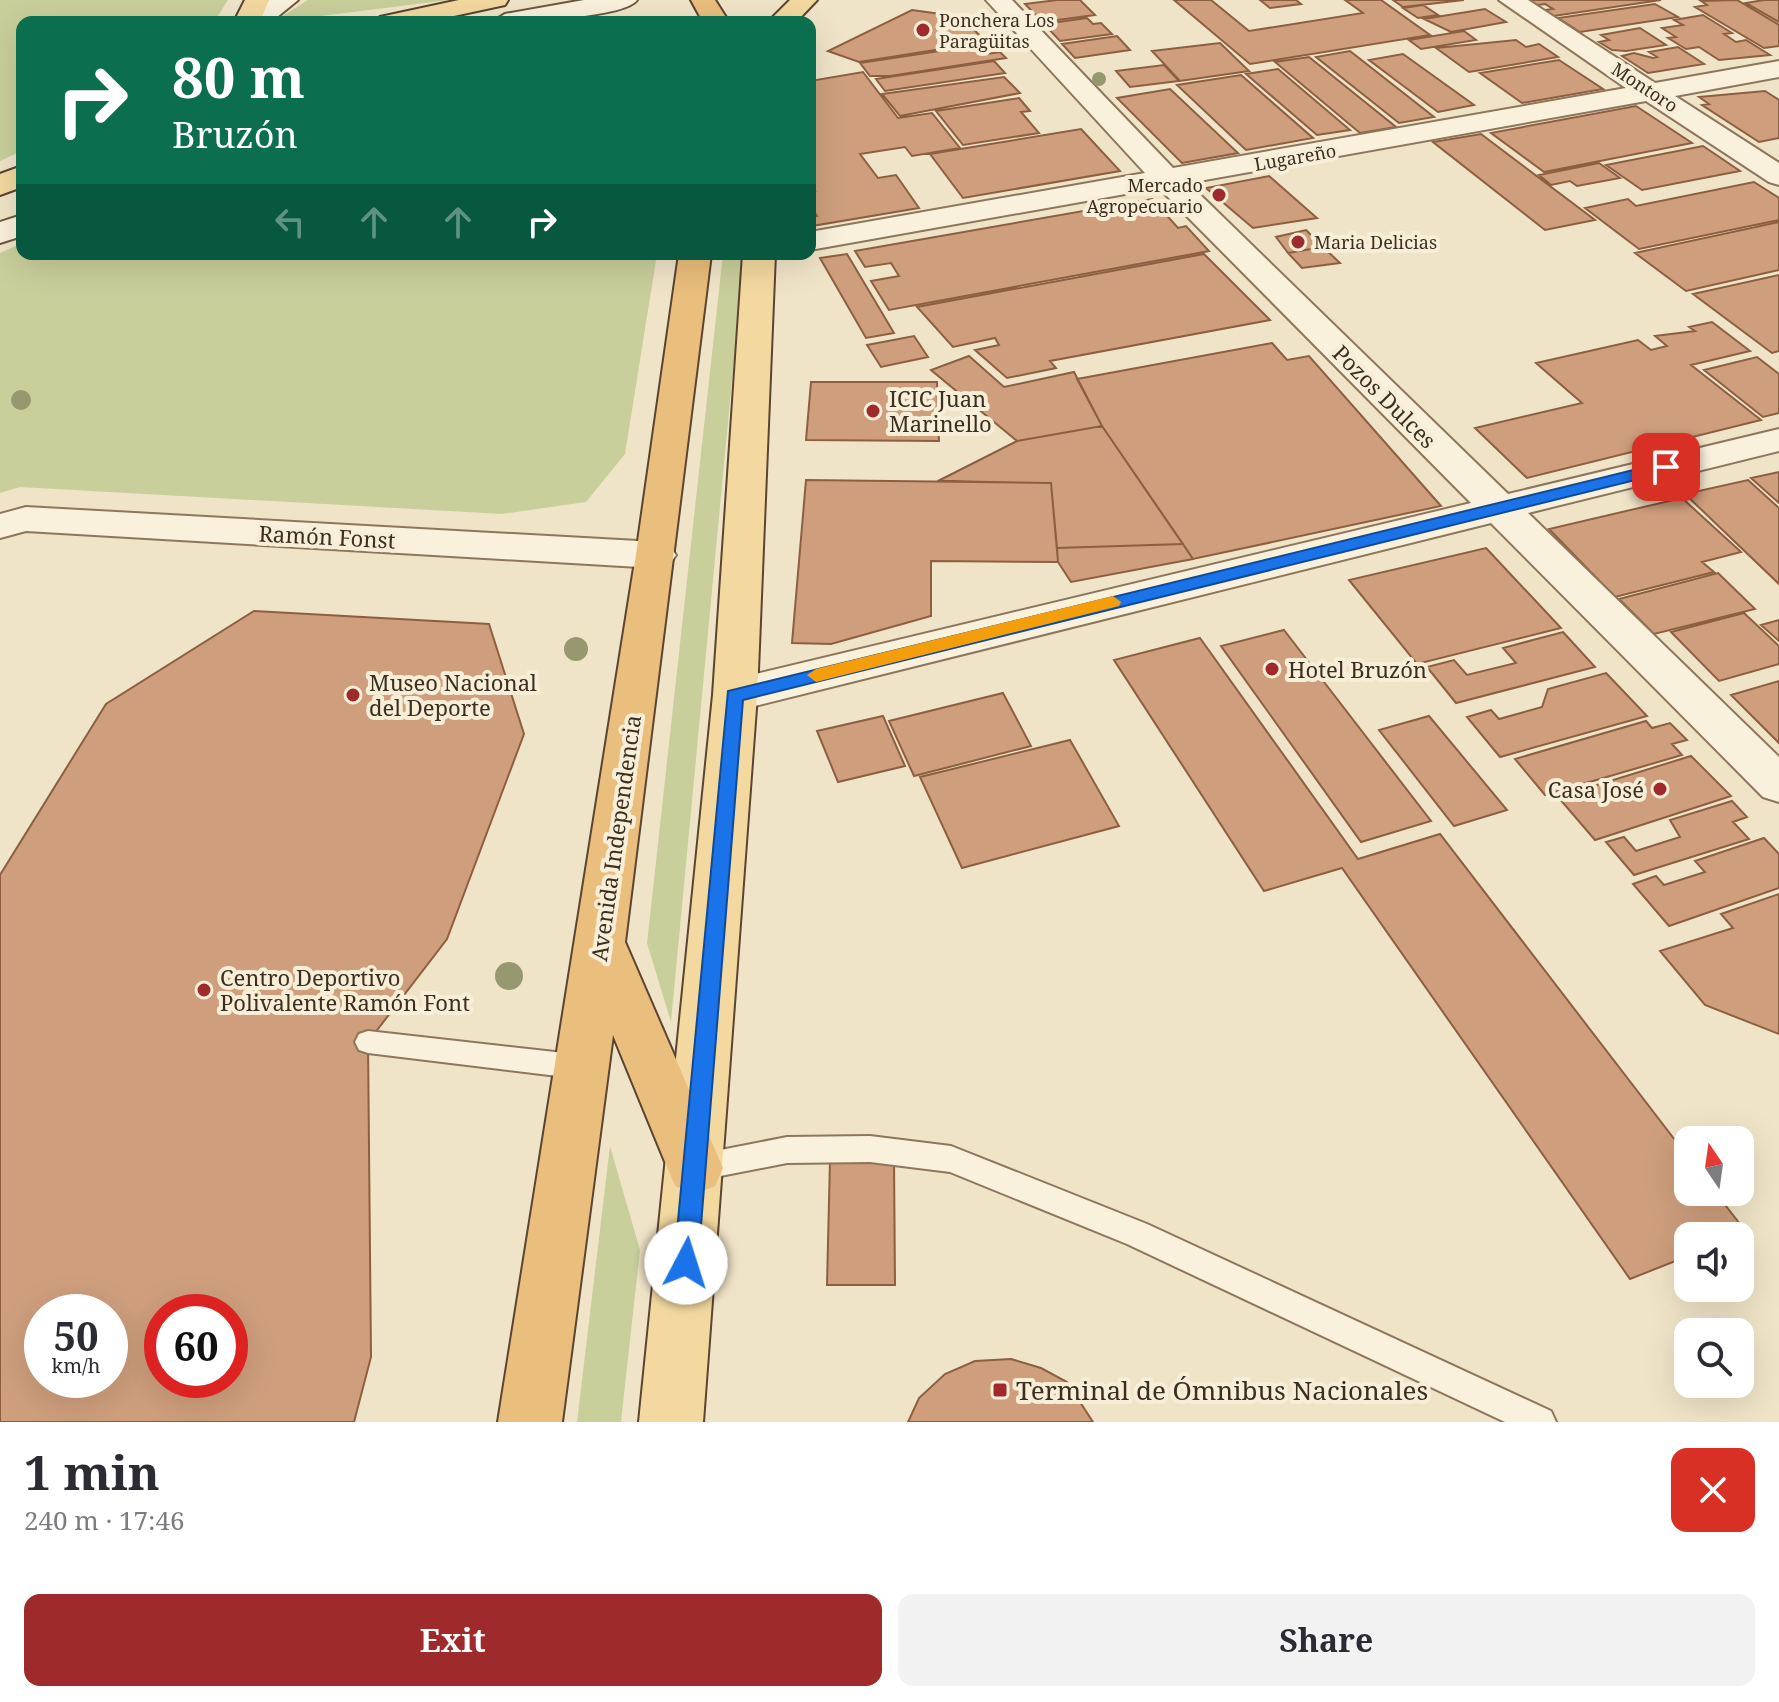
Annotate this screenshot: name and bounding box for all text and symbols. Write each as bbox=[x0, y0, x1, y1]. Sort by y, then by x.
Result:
place label: Ponchera Los Paragüitas bbox=[939, 8, 1054, 53]
marker: Ponchera Los Paragüitas bbox=[914, 21, 932, 39]
text: 80 m bbox=[172, 38, 305, 114]
icon: right bbox=[40, 48, 144, 152]
street label: Montoro bbox=[1607, 57, 1683, 117]
text: Bruzón bbox=[172, 110, 298, 159]
street label: Lugareño bbox=[1252, 138, 1338, 176]
place label: Mercado Agropecuario bbox=[1086, 173, 1203, 218]
marker: Mercado Agropecuario bbox=[1210, 186, 1228, 204]
icon: left bbox=[268, 200, 312, 244]
icon: ahead bbox=[352, 200, 396, 244]
icon: ahead bbox=[436, 200, 480, 244]
icon: right bbox=[520, 200, 564, 244]
place label: Maria Delicias bbox=[1314, 230, 1437, 254]
marker: Maria Delicias bbox=[1289, 233, 1307, 251]
street label: Pozos Dulces bbox=[1327, 338, 1443, 454]
place label: ICIC Juan Marinello bbox=[889, 383, 992, 438]
marker: ICIC Juan Marinello bbox=[864, 402, 882, 420]
pin bbox=[1632, 433, 1700, 501]
icon: arrive bbox=[1644, 445, 1688, 489]
street label: Ramón Fonst bbox=[258, 517, 396, 555]
place label: Hotel Bruzón bbox=[1288, 654, 1427, 684]
marker: Hotel Bruzón bbox=[1263, 660, 1281, 678]
place label: Museo Nacional del Deporte bbox=[369, 667, 537, 722]
marker: Museo Nacional del Deporte bbox=[344, 686, 362, 704]
street label: Avenida Independencia bbox=[583, 713, 647, 963]
place label: Casa José bbox=[1548, 774, 1644, 804]
marker: Casa José bbox=[1651, 780, 1669, 798]
place label: Centro Deportivo Polivalente Ramón Font bbox=[220, 962, 470, 1017]
marker: Centro Deportivo Polivalente Ramón Font bbox=[195, 981, 213, 999]
north arrow bbox=[1674, 1126, 1754, 1206]
map controls bbox=[1674, 1126, 1754, 1398]
position arrow bbox=[644, 1221, 728, 1305]
button: sound bbox=[1674, 1222, 1754, 1302]
speed limit sign: 60 bbox=[144, 1294, 248, 1398]
text: 50 bbox=[53, 1308, 99, 1363]
button: search bbox=[1674, 1318, 1754, 1398]
text: km/h bbox=[51, 1352, 101, 1379]
place label: Terminal de Ómnibus Nacionales bbox=[1016, 1372, 1428, 1408]
marker: Terminal de Ómnibus Nacionales bbox=[991, 1381, 1009, 1399]
text: 1 min bbox=[24, 1439, 160, 1504]
button: close bbox=[1671, 1448, 1755, 1532]
text: 240 m · 17:46 bbox=[24, 1502, 185, 1538]
button: Exit bbox=[24, 1594, 882, 1686]
button: Share bbox=[898, 1594, 1755, 1686]

